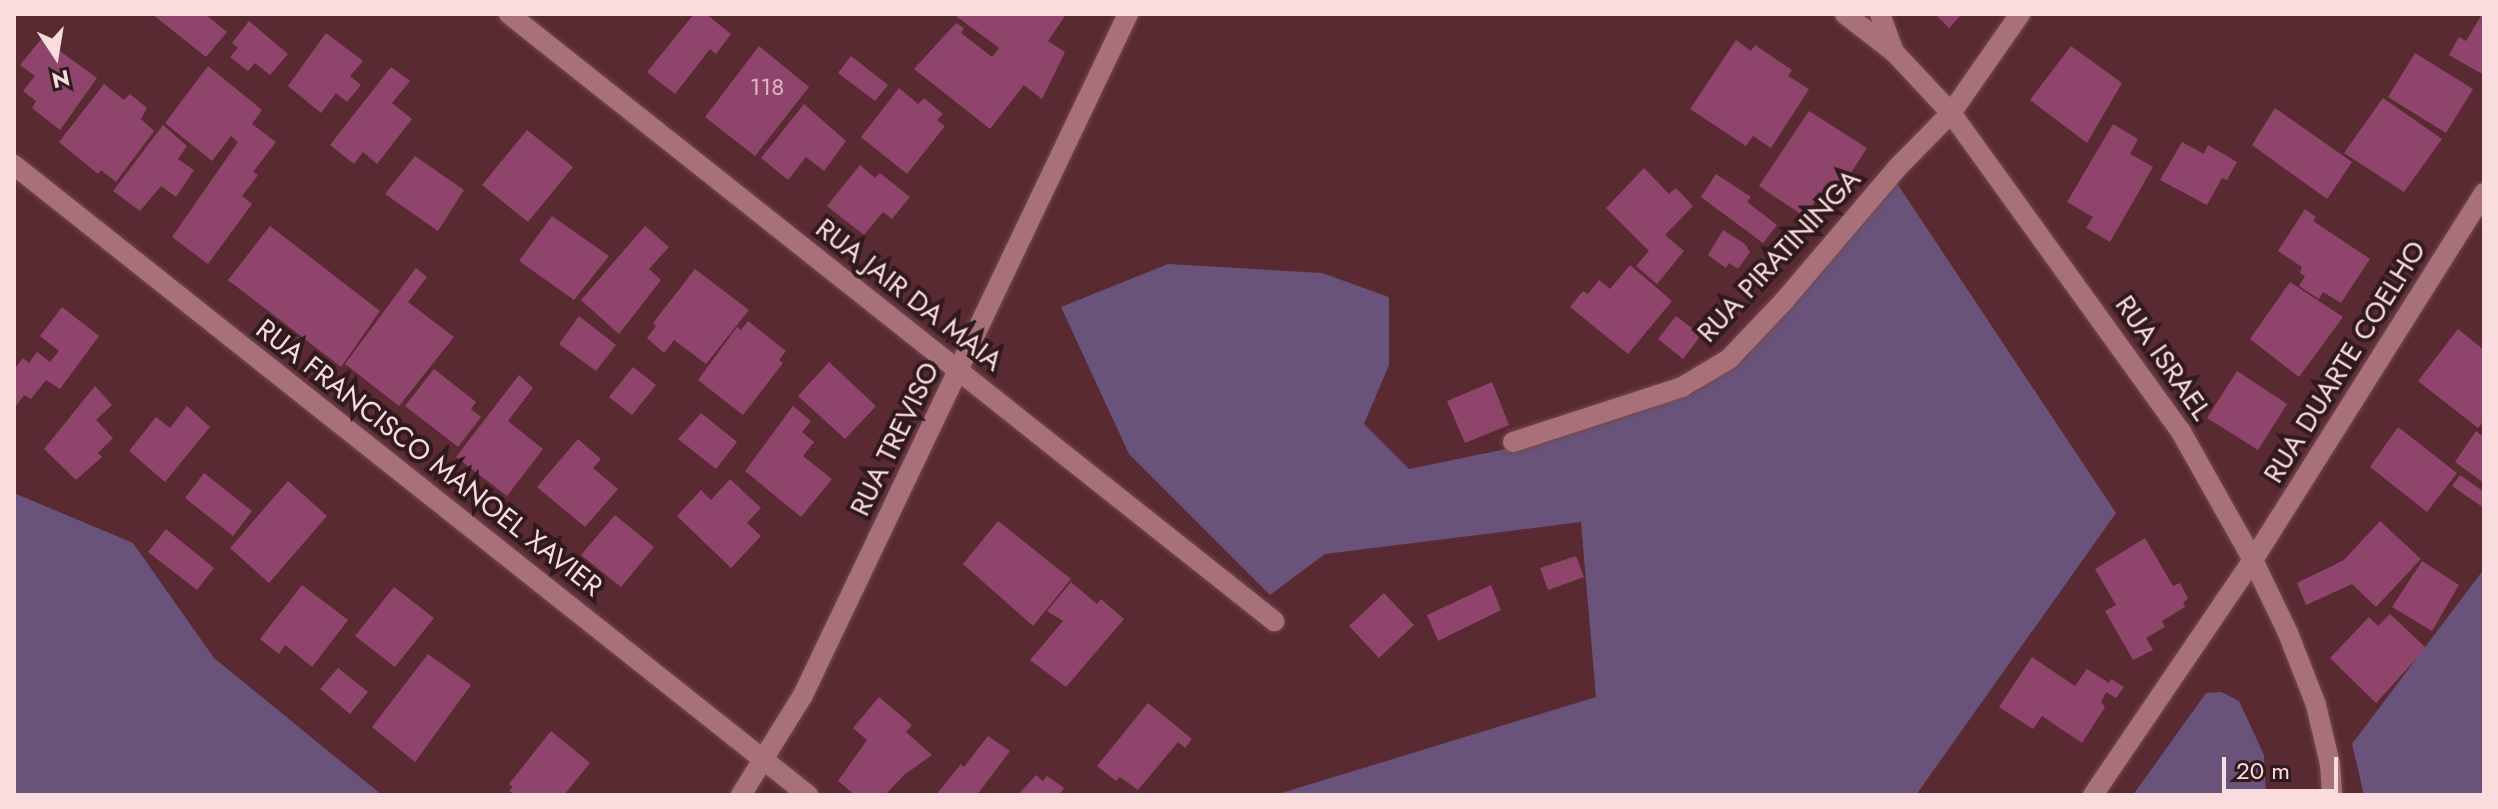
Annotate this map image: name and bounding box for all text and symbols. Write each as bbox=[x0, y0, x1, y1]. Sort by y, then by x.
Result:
north arrow bbox=[16, 16, 96, 96]
text: N bbox=[49, 62, 73, 97]
house number: 118 bbox=[750, 73, 784, 101]
street label: RUA PIRATININGA bbox=[1690, 163, 1868, 349]
street label: RUA JAIR DA MAIA bbox=[809, 212, 1009, 378]
street label: RUA DUARTE COELHO bbox=[2257, 235, 2433, 489]
street label: RUA ISRAEL bbox=[2108, 289, 2218, 427]
street label: RUA FRANCISCO MANOEL XAVIER bbox=[249, 312, 609, 604]
street label: RUA TREVISO bbox=[843, 357, 947, 521]
scale bar bbox=[2226, 741, 2342, 791]
text: 20 m bbox=[2236, 753, 2290, 788]

